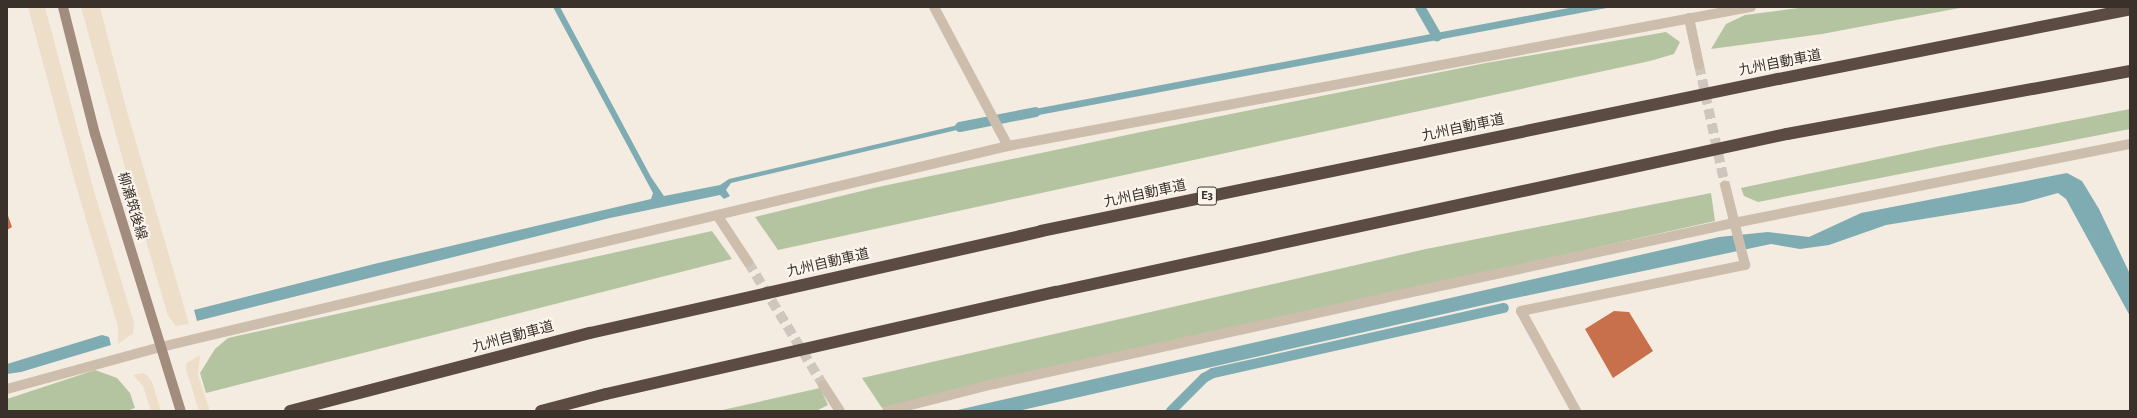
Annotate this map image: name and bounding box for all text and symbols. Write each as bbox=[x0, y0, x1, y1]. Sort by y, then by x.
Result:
street label: 九州自動車道 bbox=[1737, 47, 1823, 79]
street label: 九州自動車道 bbox=[1420, 111, 1506, 145]
street label: 柳瀬筑後線 bbox=[114, 170, 150, 242]
street label: 九州自動車道 bbox=[1102, 177, 1188, 211]
road number: E3 bbox=[1196, 185, 1218, 207]
street label: 九州自動車道 bbox=[785, 245, 871, 281]
street label: 九州自動車道 bbox=[470, 318, 556, 356]

